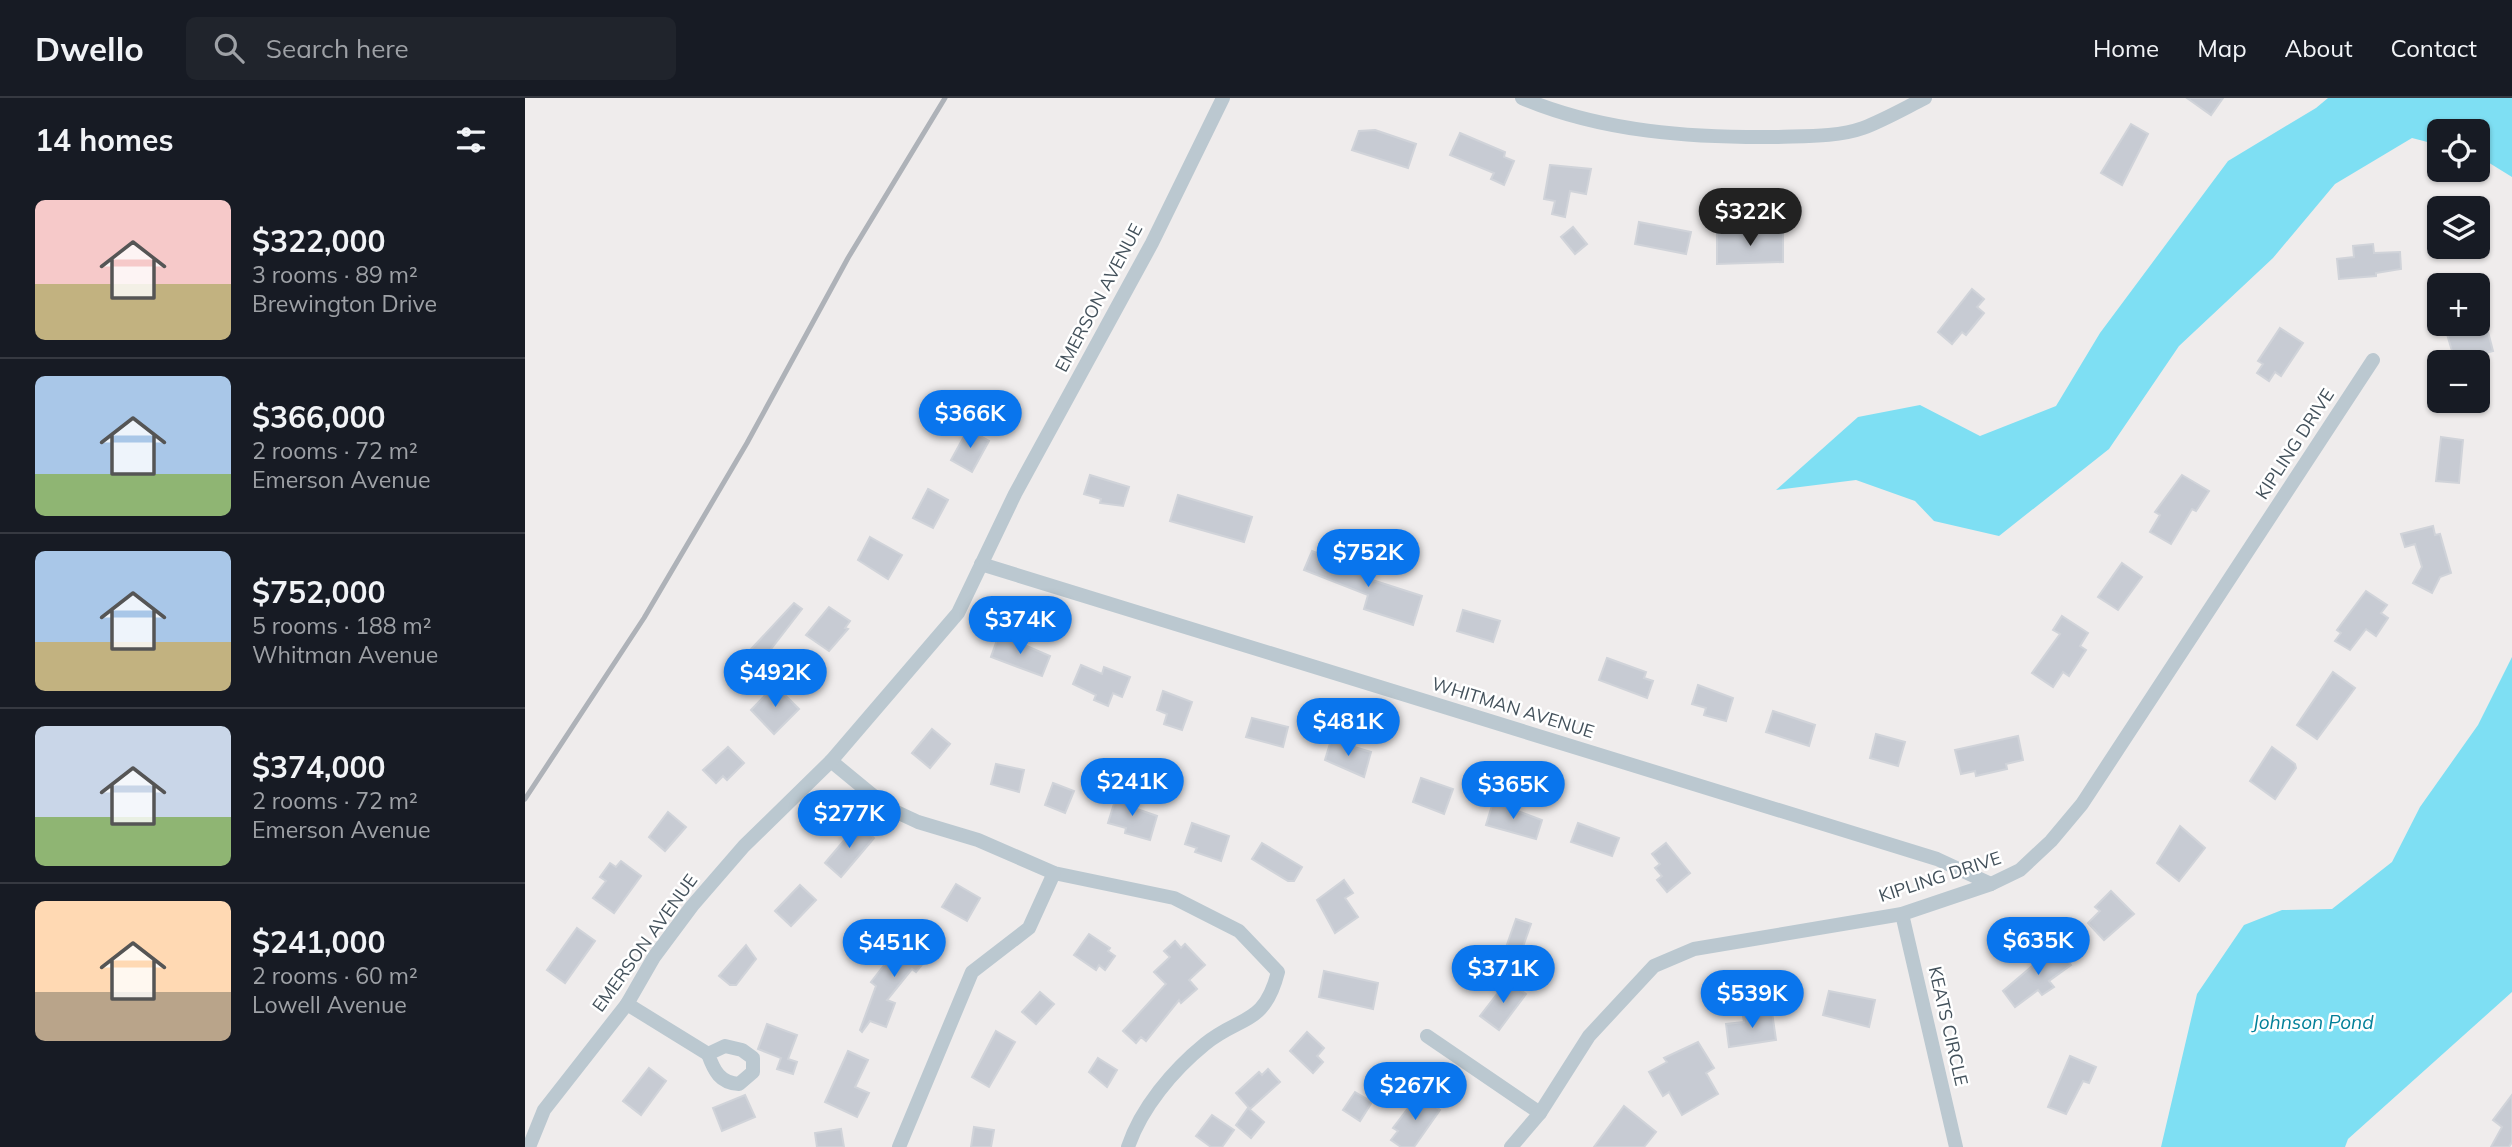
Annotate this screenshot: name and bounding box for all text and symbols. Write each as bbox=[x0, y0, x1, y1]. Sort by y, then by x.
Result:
search box bbox=[186, 17, 676, 80]
text: Dwello bbox=[35, 28, 144, 69]
icon: search bbox=[210, 29, 248, 67]
text: Search here bbox=[266, 32, 409, 65]
text: Home bbox=[2093, 33, 2159, 63]
text: Map bbox=[2197, 33, 2247, 63]
text: About bbox=[2285, 33, 2353, 63]
text: Contact bbox=[2391, 33, 2477, 63]
map controls bbox=[2427, 119, 2490, 413]
button: locate bbox=[2427, 119, 2490, 182]
text: 14 homes bbox=[35, 121, 174, 159]
icon: filters bbox=[452, 121, 490, 159]
pin: $322K bbox=[1701, 188, 1799, 248]
text: $322K bbox=[1715, 196, 1785, 225]
button: layers bbox=[2427, 196, 2490, 259]
street label: EMERSON AVENUE bbox=[1050, 220, 1147, 376]
text: $322,000 bbox=[252, 222, 385, 260]
icon: home bbox=[91, 228, 175, 312]
text: 3 rooms · 89 m² bbox=[252, 260, 418, 289]
button: + bbox=[2427, 273, 2490, 336]
text: Brewington Drive bbox=[252, 289, 437, 318]
button: − bbox=[2427, 350, 2490, 413]
street label: KIPLING DRIVE bbox=[2250, 384, 2339, 503]
pin: $366K bbox=[921, 390, 1019, 450]
text: $366,000 bbox=[252, 398, 385, 436]
text: $366K bbox=[935, 398, 1005, 427]
icon: home bbox=[91, 404, 175, 488]
text: 2 rooms · 72 m² bbox=[252, 436, 418, 465]
text: Emerson Avenue bbox=[252, 465, 431, 494]
pin: $752K bbox=[1319, 530, 1417, 589]
text: $752K bbox=[1333, 537, 1403, 566]
text: $752,000 bbox=[252, 573, 385, 611]
icon: home bbox=[91, 579, 175, 663]
pin: $374K bbox=[971, 596, 1069, 656]
text: $374K bbox=[985, 604, 1055, 633]
text: 5 rooms · 188 m² bbox=[252, 611, 432, 640]
text: Whitman Avenue bbox=[252, 640, 438, 669]
pin: $492K bbox=[726, 650, 824, 709]
text: $492K bbox=[740, 657, 810, 686]
street label: WHITMAN AVENUE bbox=[1429, 672, 1597, 743]
pin: $481K bbox=[1299, 698, 1397, 758]
text: $481K bbox=[1313, 706, 1383, 735]
text: $374,000 bbox=[252, 748, 385, 786]
icon: home bbox=[91, 754, 175, 838]
pin: $241K bbox=[1083, 758, 1181, 818]
pin: $365K bbox=[1464, 762, 1562, 821]
text: $241K bbox=[1097, 766, 1167, 795]
text: $365K bbox=[1478, 769, 1548, 798]
text: 2 rooms · 72 m² bbox=[252, 786, 418, 815]
pin: $277K bbox=[800, 790, 898, 850]
text: $277K bbox=[814, 798, 884, 827]
text: Emerson Avenue bbox=[252, 815, 431, 844]
street label: KIPLING DRIVE bbox=[1876, 846, 2004, 907]
street label: EMERSON AVENUE bbox=[587, 869, 702, 1016]
pin: $635K bbox=[1989, 918, 2087, 977]
pin: $451K bbox=[845, 920, 943, 979]
text: $241,000 bbox=[252, 923, 385, 961]
text: $635K bbox=[2003, 925, 2073, 954]
text: $451K bbox=[859, 927, 929, 956]
icon: home bbox=[91, 929, 175, 1013]
pin: $371K bbox=[1454, 946, 1552, 1005]
text: $371K bbox=[1468, 953, 1538, 982]
text: 2 rooms · 60 m² bbox=[252, 961, 418, 990]
street label: KEATS CIRCLE bbox=[1924, 964, 1973, 1088]
pin: $539K bbox=[1703, 970, 1801, 1030]
text: $539K bbox=[1717, 978, 1787, 1007]
text: Lowell Avenue bbox=[252, 990, 407, 1019]
water label: Johnson Pond bbox=[2250, 1010, 2374, 1034]
pin: $267K bbox=[1366, 1062, 1464, 1122]
text: $267K bbox=[1380, 1070, 1450, 1099]

